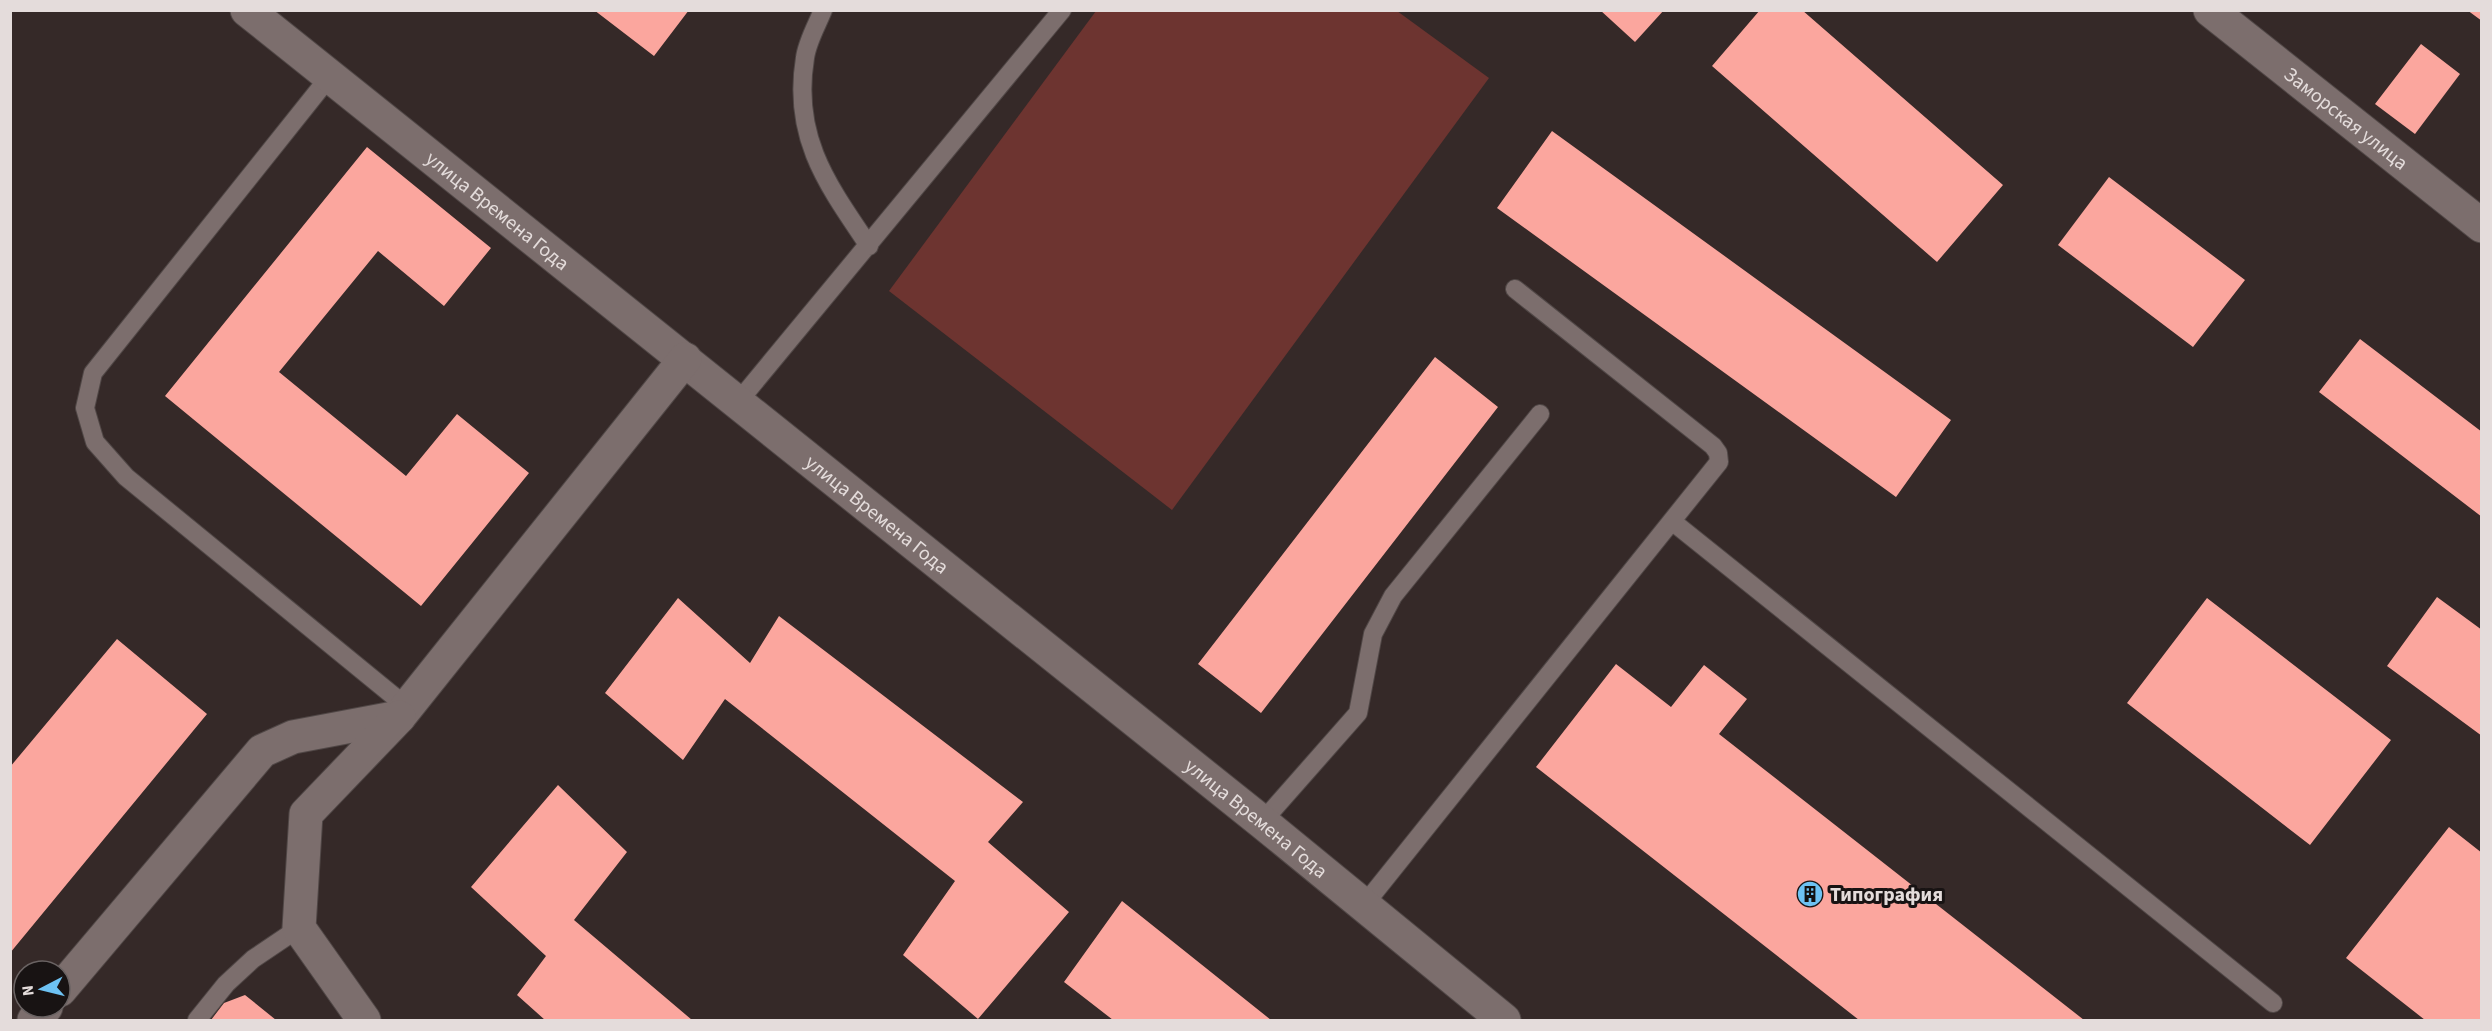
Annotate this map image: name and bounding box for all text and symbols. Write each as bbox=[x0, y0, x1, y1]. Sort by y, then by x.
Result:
street label: Заморская улица bbox=[2278, 61, 2414, 177]
street label: улица Времена Года bbox=[419, 145, 575, 277]
street label: улица Времена Года bbox=[799, 449, 954, 581]
street label: улица Времена Года bbox=[1178, 752, 1333, 885]
building icon: Типография bbox=[1795, 879, 1825, 909]
place label: Типография bbox=[1830, 881, 1943, 909]
north arrow bbox=[12, 959, 72, 1019]
text: N bbox=[17, 984, 40, 997]

